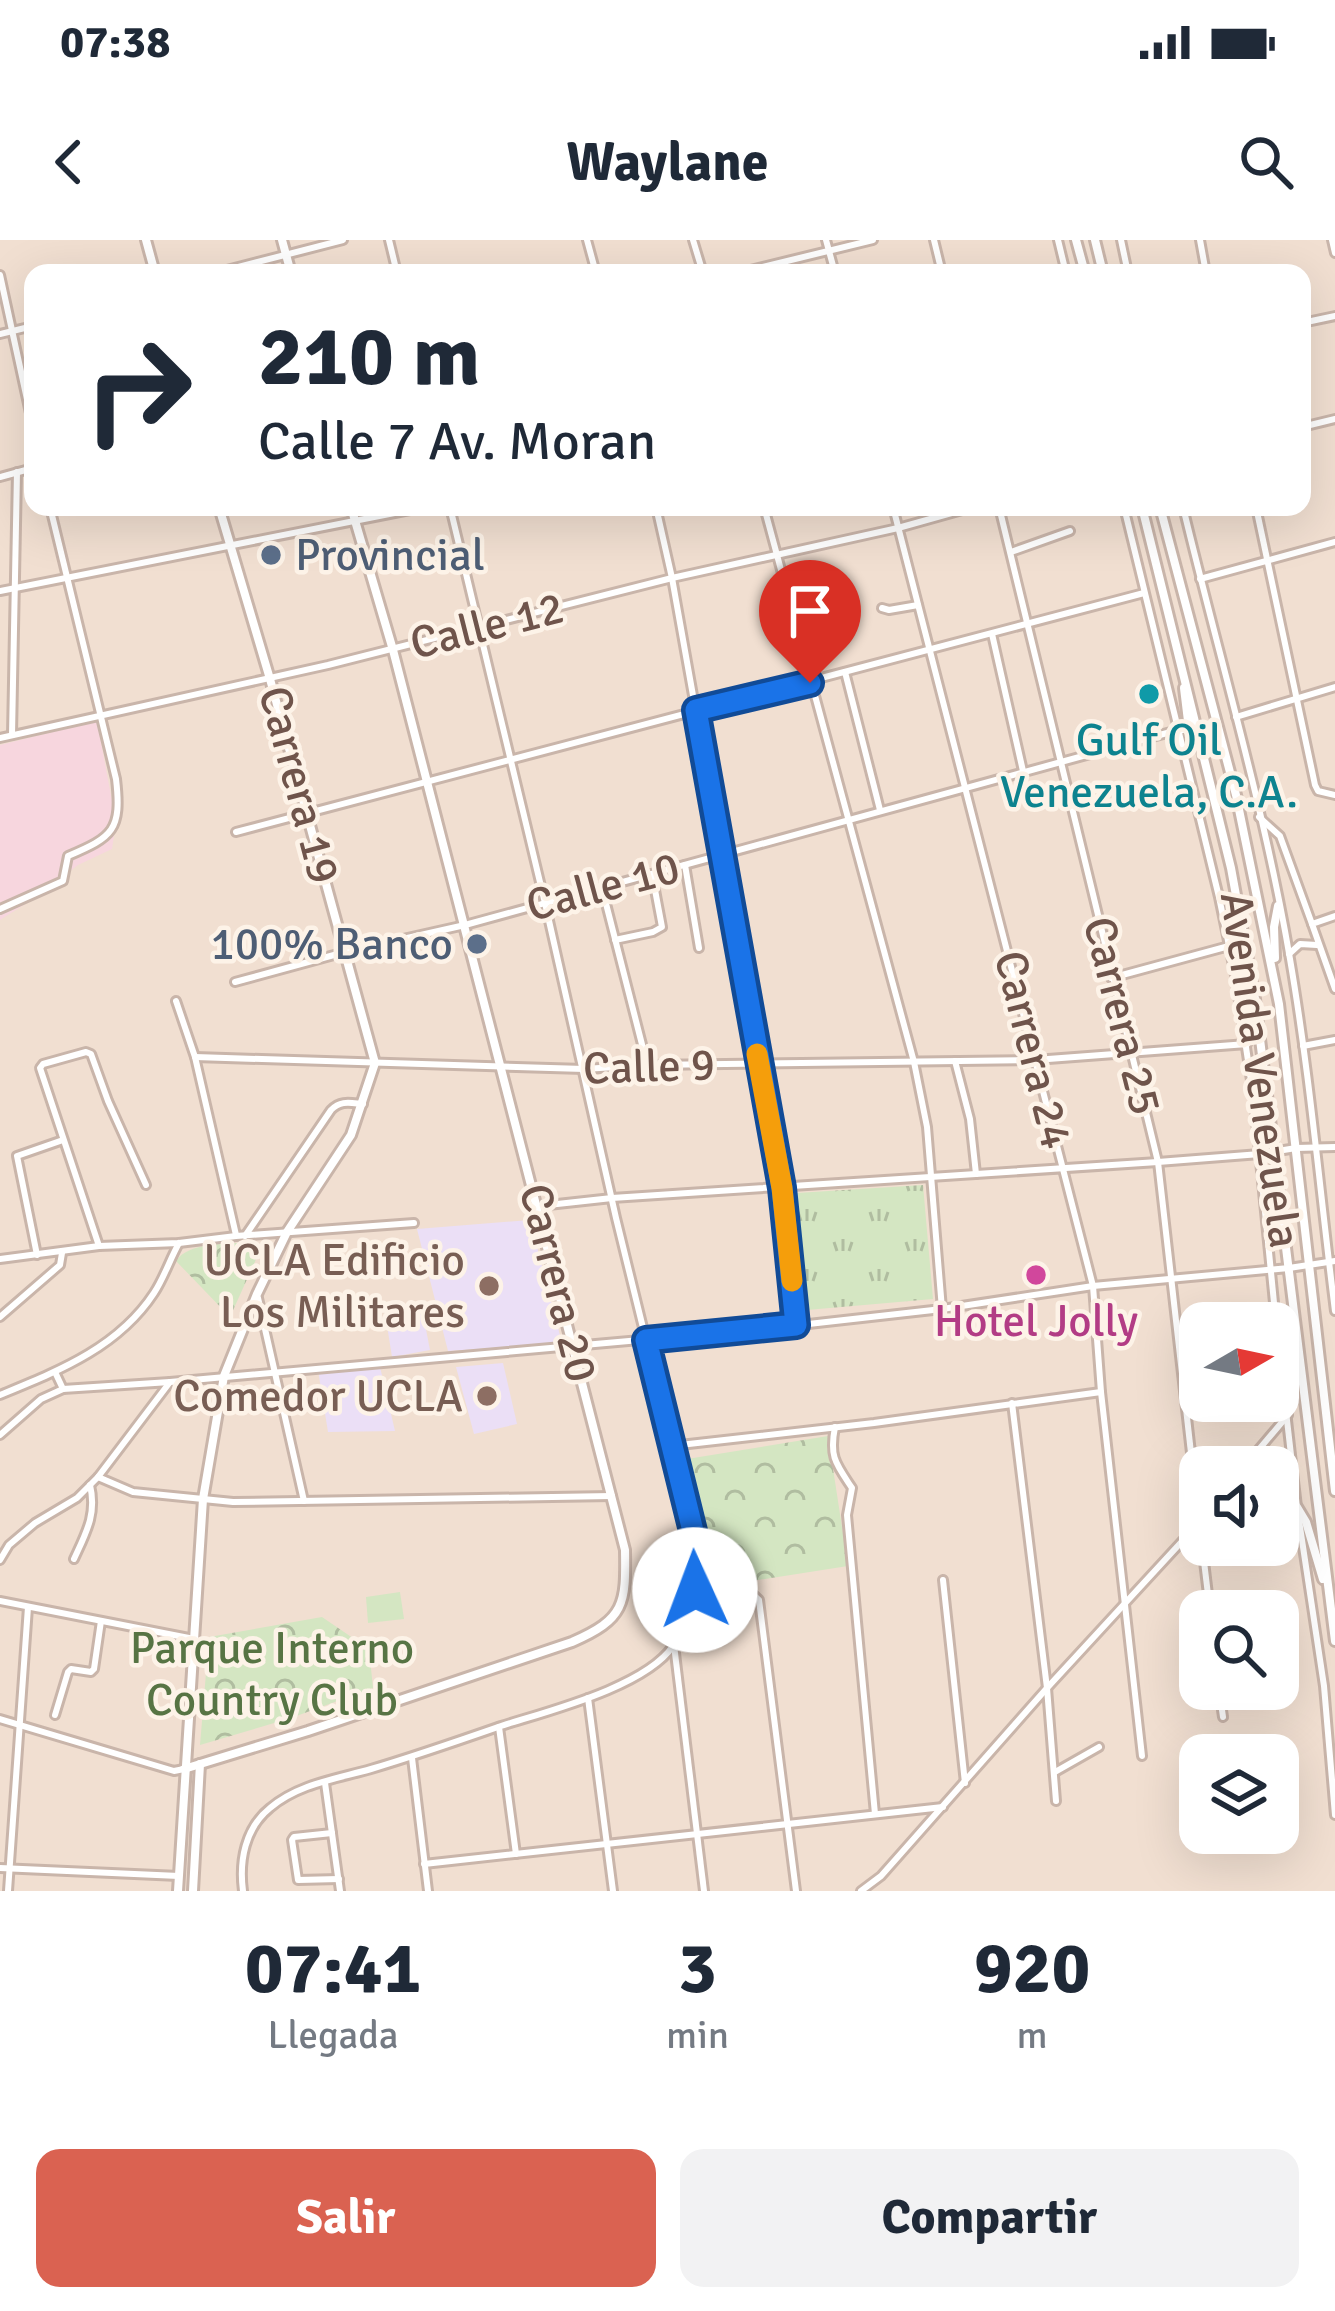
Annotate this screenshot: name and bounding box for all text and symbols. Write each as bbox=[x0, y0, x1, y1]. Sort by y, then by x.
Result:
text: 07:38 bbox=[60, 15, 170, 70]
icon: back bbox=[36, 129, 102, 195]
text: Waylane bbox=[566, 129, 769, 196]
icon: search bbox=[1233, 129, 1299, 195]
text: 210 m bbox=[258, 305, 480, 409]
icon: right bbox=[60, 312, 216, 468]
text: Calle 7 Av. Moran bbox=[258, 408, 656, 475]
place label: Provincial bbox=[295, 528, 485, 583]
marker: Provincial bbox=[258, 542, 284, 568]
pin bbox=[759, 560, 861, 683]
icon: arrive bbox=[777, 578, 843, 644]
street label: Calle 12 bbox=[405, 580, 569, 672]
street label: Carrera 19 bbox=[246, 680, 352, 890]
marker: Gulf Oil Venezuela, C.A. bbox=[1136, 681, 1162, 707]
place label: Gulf Oil Venezuela, C.A. bbox=[1000, 713, 1298, 820]
street label: Calle 10 bbox=[520, 840, 686, 934]
street label: Avenida Venezuela bbox=[1208, 888, 1312, 1252]
street label: Carrera 25 bbox=[1071, 911, 1173, 1121]
place label: 100% Banco bbox=[210, 917, 453, 972]
marker: 100% Banco bbox=[464, 931, 490, 957]
street label: Carrera 24 bbox=[982, 945, 1084, 1155]
street label: Calle 9 bbox=[582, 1037, 716, 1097]
street label: Carrera 20 bbox=[507, 1178, 609, 1388]
place label: UCLA Edificio Los Militares bbox=[204, 1233, 465, 1340]
marker: Hotel Jolly bbox=[1023, 1262, 1049, 1288]
marker: UCLA Edificio Los Militares bbox=[476, 1273, 502, 1299]
place label: Hotel Jolly bbox=[934, 1294, 1138, 1349]
north arrow bbox=[1179, 1302, 1299, 1422]
map controls bbox=[1179, 1302, 1299, 1854]
place label: Comedor UCLA bbox=[173, 1369, 463, 1424]
marker: Comedor UCLA bbox=[474, 1383, 500, 1409]
button: sound bbox=[1179, 1446, 1299, 1566]
position arrow bbox=[632, 1527, 758, 1653]
button: search bbox=[1179, 1590, 1299, 1710]
park label: Parque Interno Country Club bbox=[130, 1621, 414, 1728]
button: layers bbox=[1179, 1734, 1299, 1854]
text: 07:41 bbox=[245, 1924, 421, 2013]
text: 3 bbox=[678, 1924, 717, 2013]
text: 920 bbox=[974, 1924, 1090, 2013]
text: Llegada bbox=[267, 2011, 399, 2059]
text: min bbox=[666, 2011, 729, 2059]
text: m bbox=[1016, 2011, 1048, 2059]
button: Salir bbox=[36, 2149, 656, 2287]
button: Compartir bbox=[680, 2149, 1299, 2287]

